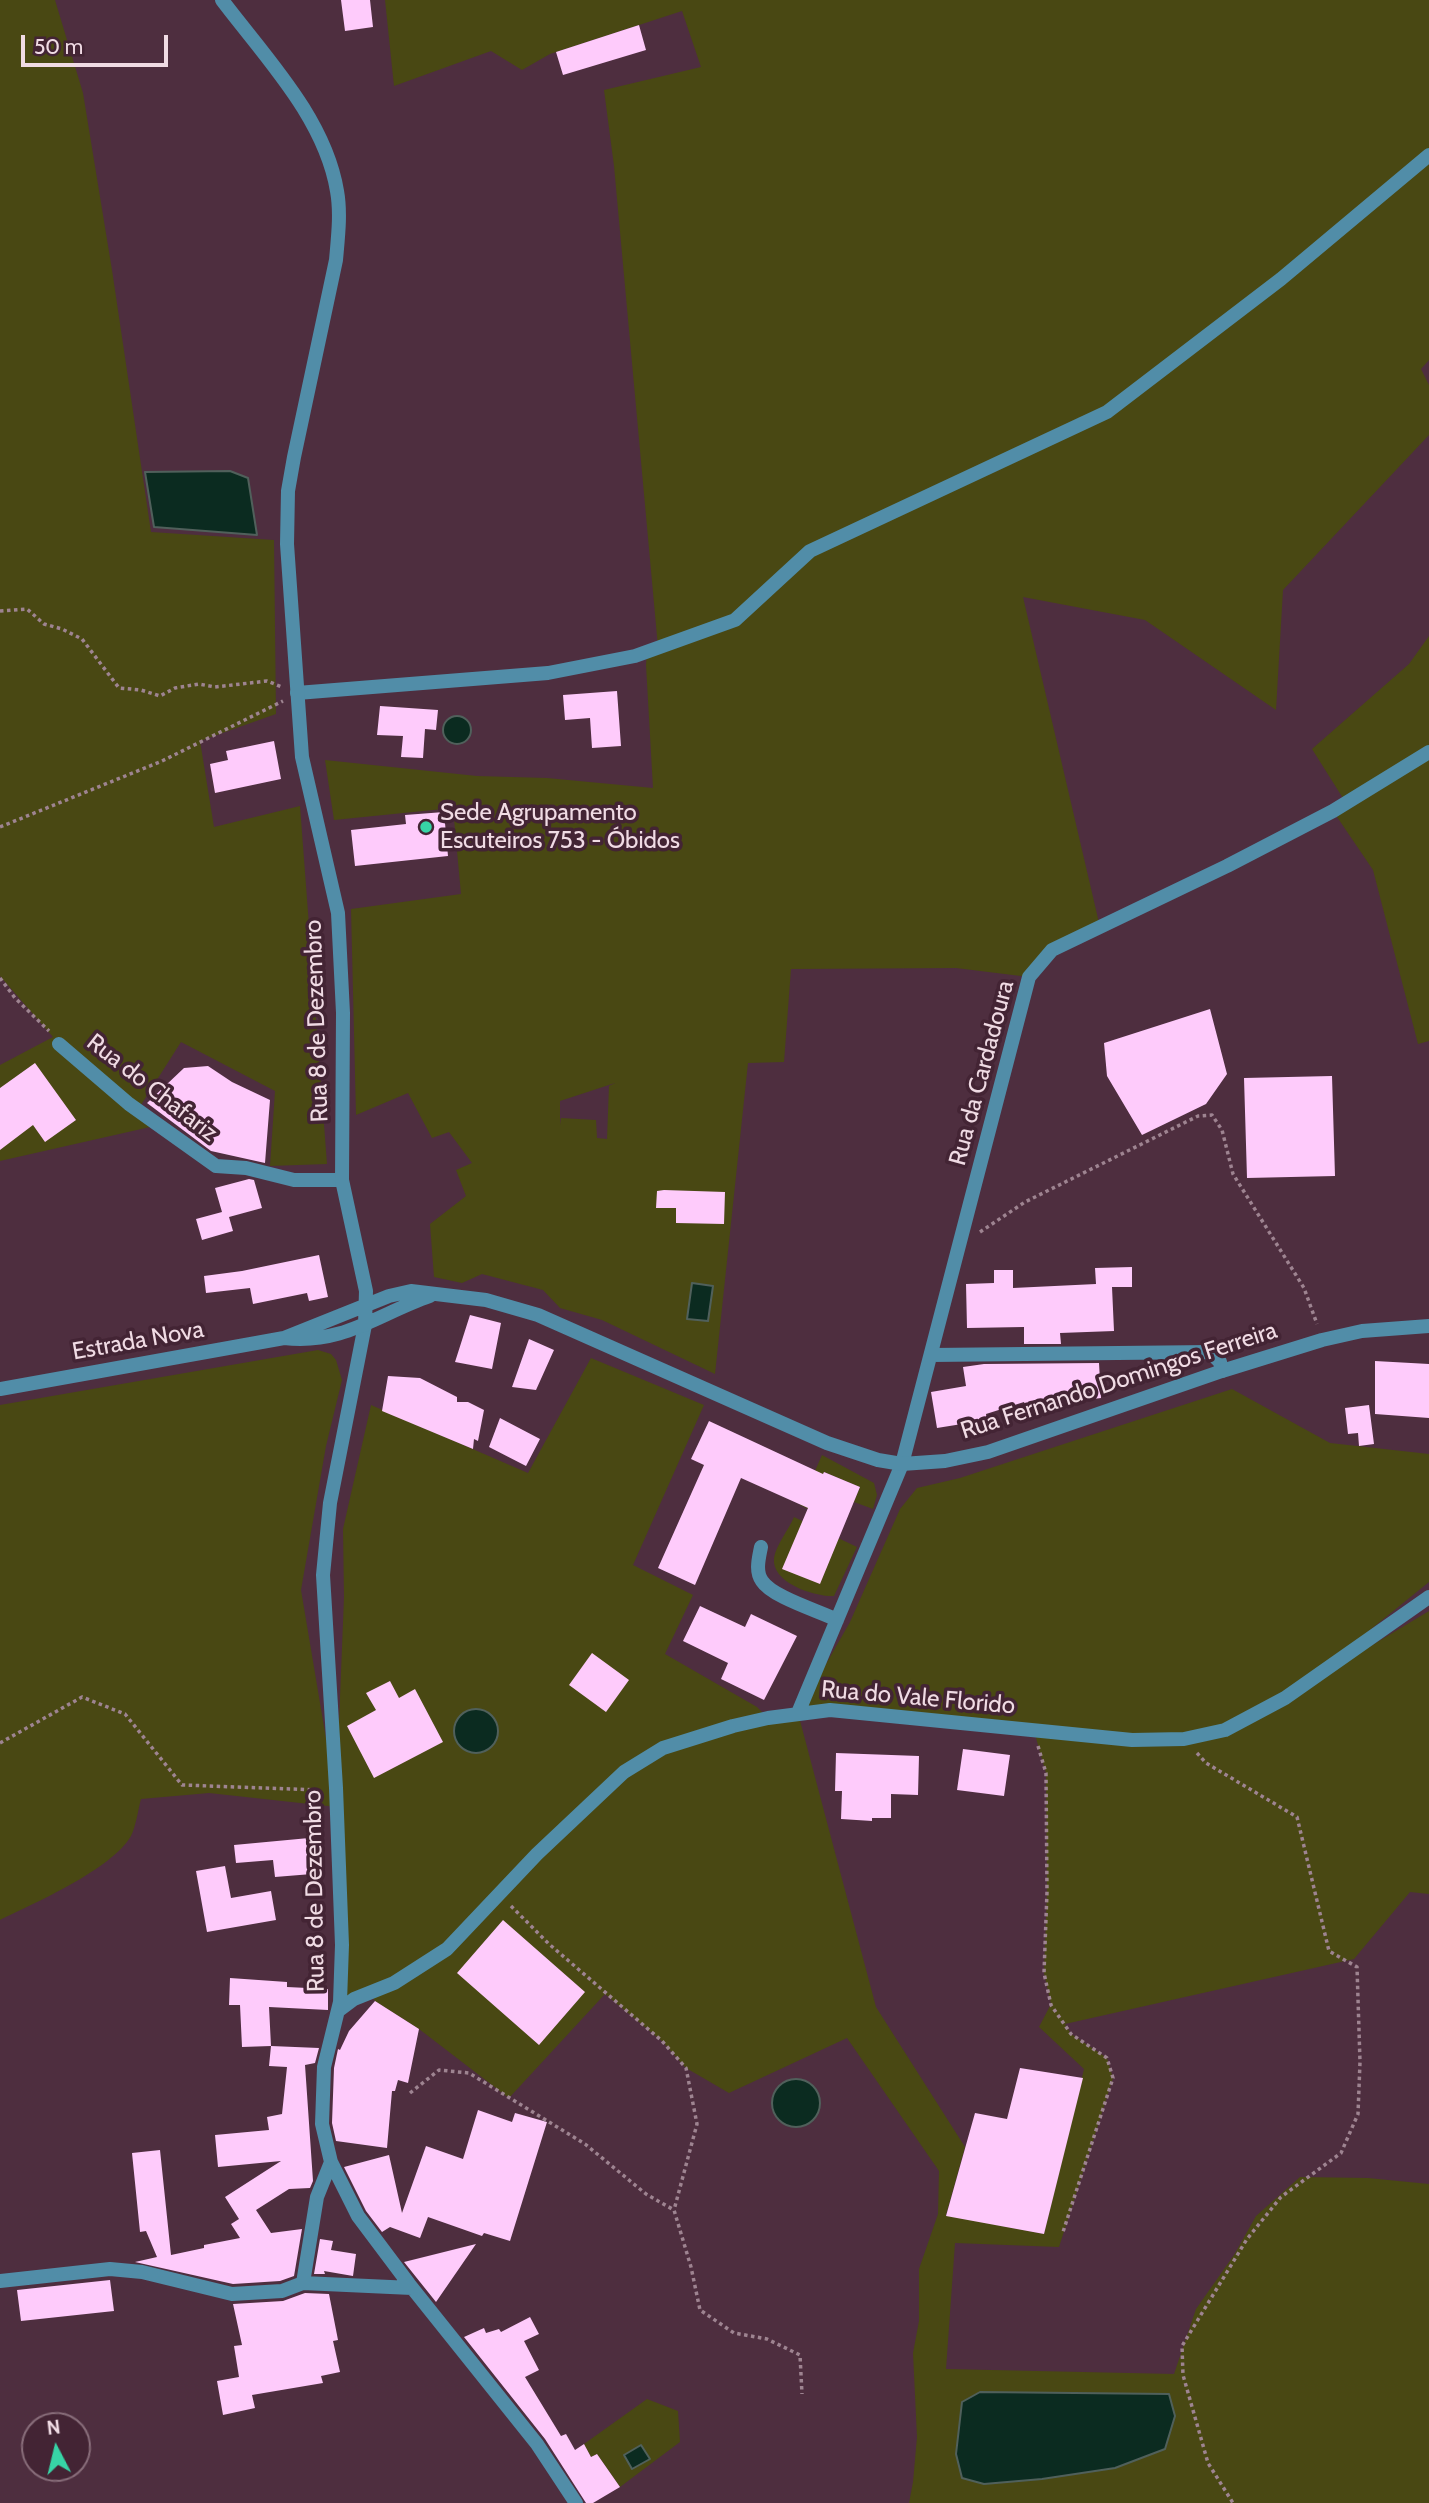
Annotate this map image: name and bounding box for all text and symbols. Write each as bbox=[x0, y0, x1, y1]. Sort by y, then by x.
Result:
scale bar bbox=[24, 21, 172, 65]
text: 50 m bbox=[34, 34, 83, 59]
place label: Sede Agrupamento Escuteiros 753 - Óbidos bbox=[440, 799, 680, 855]
marker: Sede Agrupamento Escuteiros 753 - Óbidos bbox=[418, 819, 434, 835]
street label: Rua 8 de Dezembro bbox=[299, 919, 335, 1123]
street label: Rua da Cardadoura bbox=[943, 977, 1021, 1169]
street label: Rua do Chafariz bbox=[81, 1028, 223, 1148]
street label: Estrada Nova bbox=[70, 1315, 206, 1367]
street label: Rua Fernando Domingos Ferreira bbox=[957, 1316, 1281, 1446]
street label: Rua do Vale Florido bbox=[820, 1675, 1016, 1721]
street label: Rua 8 de Dezembro bbox=[299, 1790, 331, 1992]
north arrow bbox=[21, 2412, 91, 2482]
text: N bbox=[46, 2415, 62, 2440]

